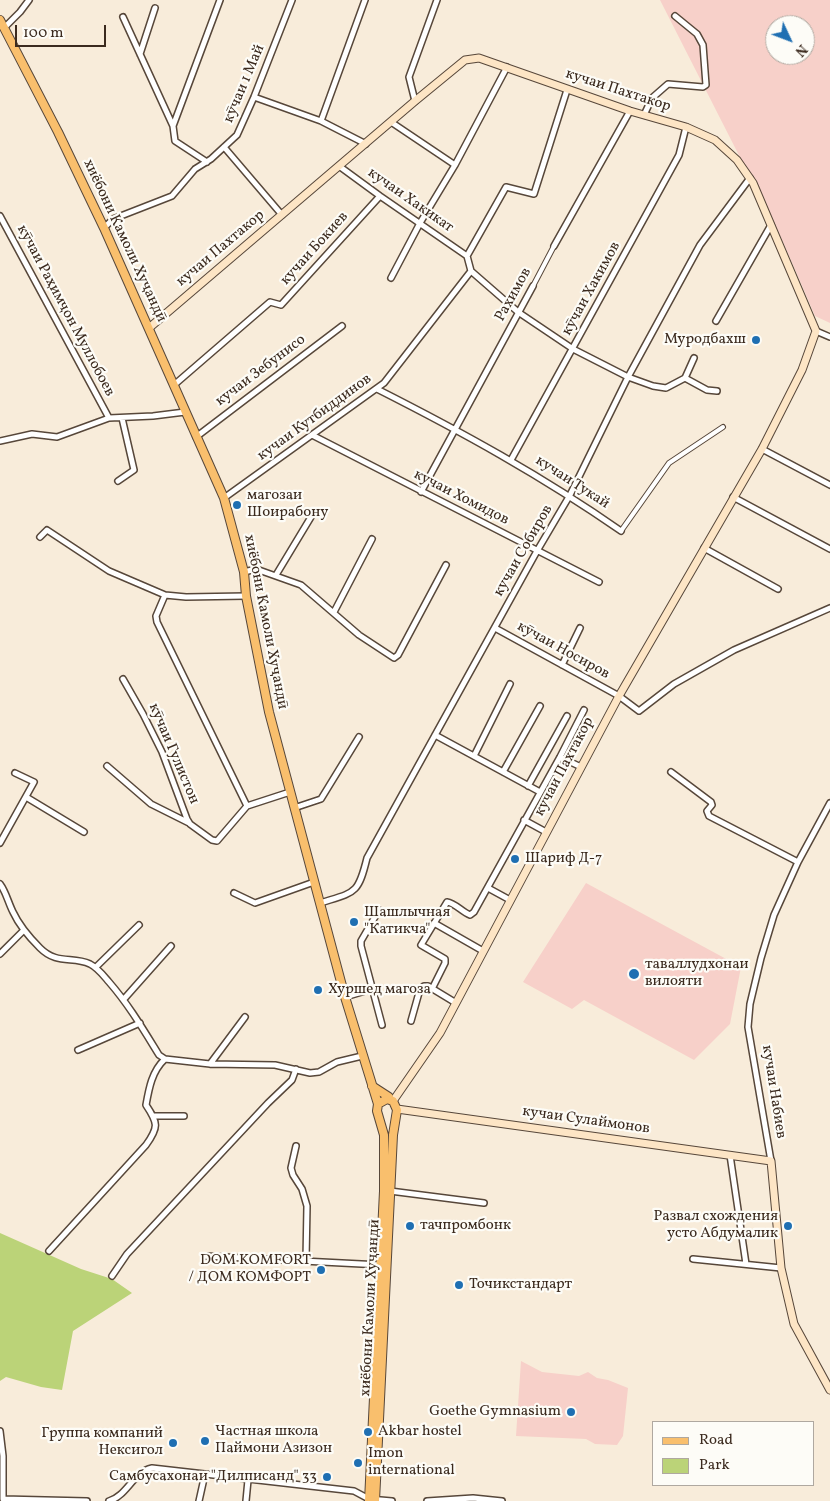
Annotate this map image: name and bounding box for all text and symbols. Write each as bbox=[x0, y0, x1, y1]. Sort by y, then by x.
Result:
scale bar bbox=[18, 15, 109, 47]
north arrow bbox=[765, 15, 815, 65]
text: 100 m bbox=[23, 23, 63, 44]
text: N bbox=[790, 40, 811, 60]
street label: кӯчаи 1 Май bbox=[220, 42, 270, 126]
street label: кучаи Пахтакор bbox=[563, 66, 673, 116]
street label: хиёбони Камоли Хуҷандӣ bbox=[78, 157, 170, 325]
street label: кучаи Хакикат bbox=[364, 165, 456, 237]
street label: кучаи Пахтакор bbox=[173, 207, 269, 291]
street label: кучаи Бокиев bbox=[277, 208, 353, 290]
street label: кӯчаи Раҳимҷон Муллобоев bbox=[12, 222, 118, 400]
street label: кӯчаи Хакимов bbox=[559, 239, 625, 339]
street label: Рахимов bbox=[492, 265, 536, 325]
street label: кучаи Зебунисо bbox=[212, 331, 310, 411]
place label: Муродбахш bbox=[664, 331, 746, 349]
marker: Муродбахш bbox=[750, 334, 762, 346]
street label: кучаи Кутбиддинов bbox=[254, 371, 376, 465]
street label: кучаи Тукай bbox=[532, 452, 612, 514]
street label: кучаи Хомидов bbox=[410, 466, 512, 530]
place label: магозаи Шоирабону bbox=[247, 487, 328, 522]
marker: магозаи Шоирабону bbox=[231, 499, 243, 511]
street label: кучаи Собиров bbox=[490, 502, 558, 600]
street label: хиёбони Камоли Хуҷандӣ bbox=[239, 533, 291, 711]
street label: кӯчаи Носиров bbox=[514, 618, 612, 684]
street label: кӯчаи Гулистон bbox=[144, 701, 202, 807]
street label: кучаи Пахтакор bbox=[531, 714, 599, 820]
place label: Шариф Д-7 bbox=[525, 850, 602, 868]
marker: Шариф Д-7 bbox=[509, 853, 521, 865]
place label: Шашлычная "Катикча" bbox=[364, 904, 450, 939]
marker: Шашлычная "Катикча" bbox=[348, 916, 360, 928]
place label: таваллудхонаи вилояти bbox=[645, 956, 749, 991]
marker: таваллудхонаи вилояти bbox=[627, 967, 641, 981]
place label: Хуршед магоза bbox=[328, 981, 431, 999]
marker: Хуршед магоза bbox=[312, 984, 324, 996]
street label: кучаи Набиев bbox=[757, 1044, 789, 1140]
street label: кучаи Сулаймонов bbox=[521, 1103, 651, 1139]
place label: Развал схождения усто Абдумалик bbox=[654, 1208, 778, 1243]
place label: тачпромбонк bbox=[420, 1217, 511, 1235]
street label: хиёбони Камоли Хуҷандӣ bbox=[357, 1219, 385, 1397]
marker: тачпромбонк bbox=[404, 1220, 416, 1232]
marker: Развал схождения усто Абдумалик bbox=[782, 1220, 794, 1232]
place label: DOM KOMFORT / ДОМ КОМФОРТ bbox=[189, 1252, 311, 1287]
marker: DOM KOMFORT / ДОМ КОМФОРТ bbox=[315, 1264, 327, 1276]
place label: Точикстандарт bbox=[469, 1276, 572, 1294]
marker: Точикстандарт bbox=[453, 1279, 465, 1291]
place label: Goethe Gymnasium bbox=[429, 1403, 561, 1421]
marker: Goethe Gymnasium bbox=[565, 1406, 577, 1418]
legend bbox=[652, 1421, 815, 1486]
place label: Частная школа Паймони Азизон bbox=[215, 1423, 332, 1458]
place label: Akbar hostel bbox=[378, 1423, 462, 1441]
place label: Группа компаний Нексигол bbox=[41, 1425, 163, 1460]
marker: Akbar hostel bbox=[362, 1426, 374, 1438]
text: Road bbox=[699, 1430, 733, 1451]
marker: Частная школа Паймони Азизон bbox=[199, 1435, 211, 1447]
marker: Группа компаний Нексигол bbox=[167, 1437, 179, 1449]
place label: Imon international bbox=[368, 1445, 455, 1480]
text: Park bbox=[699, 1455, 730, 1476]
marker: Imon international bbox=[352, 1457, 364, 1469]
place label: Самбусахонаи "Дилписанд" 33 bbox=[109, 1468, 317, 1486]
marker: Самбусахонаи "Дилписанд" 33 bbox=[321, 1471, 333, 1483]

